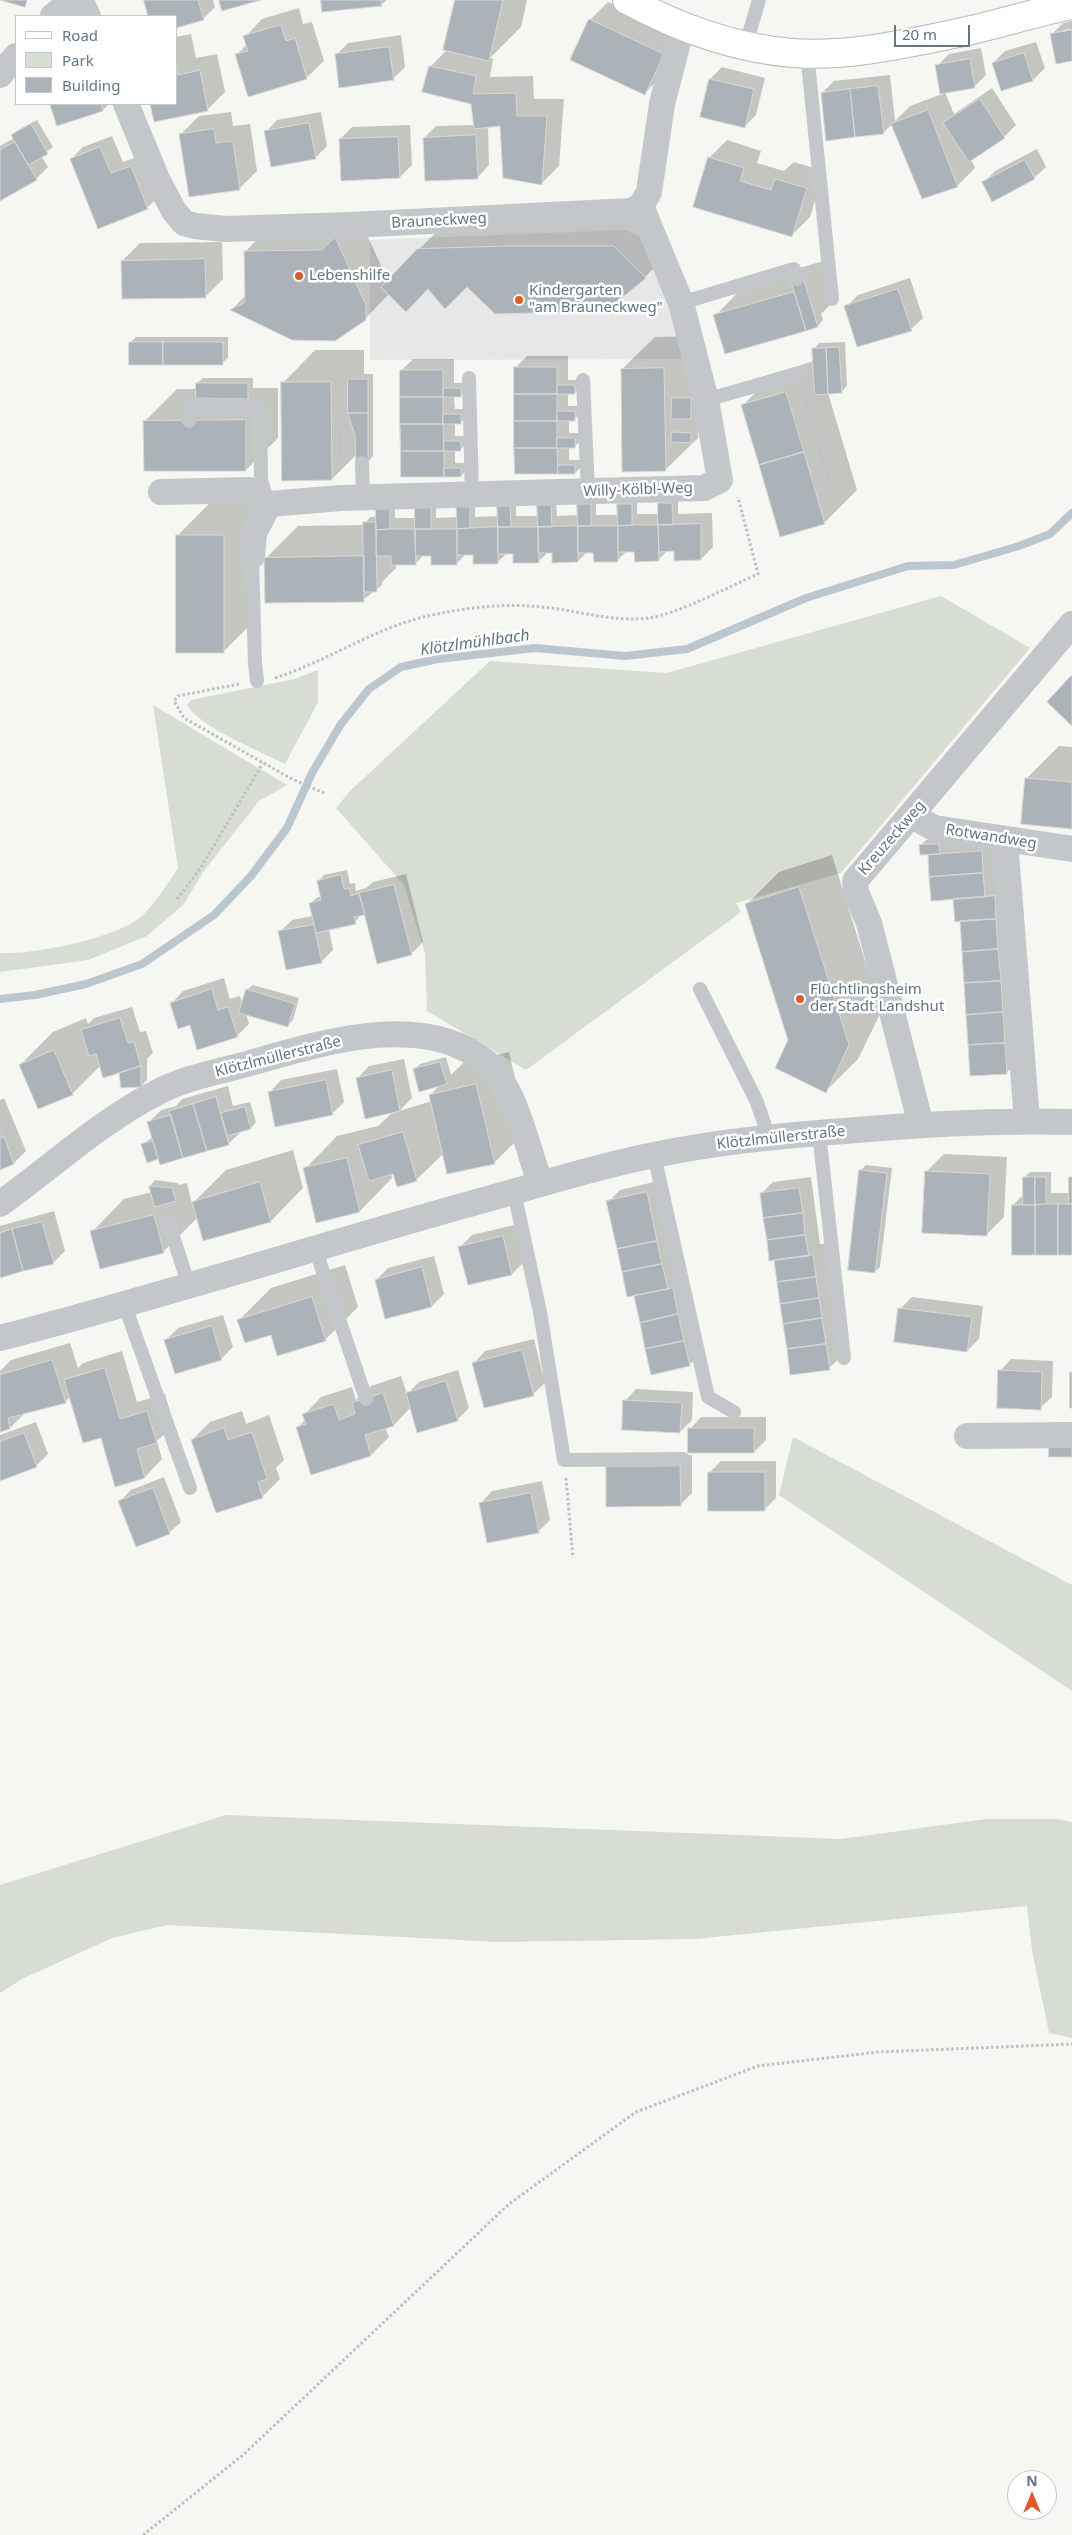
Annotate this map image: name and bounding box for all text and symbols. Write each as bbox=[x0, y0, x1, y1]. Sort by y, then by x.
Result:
legend bbox=[15, 15, 178, 105]
scale bar bbox=[897, 15, 973, 47]
text: 20 m bbox=[902, 24, 937, 44]
text: Road bbox=[62, 25, 98, 45]
text: Park bbox=[62, 50, 94, 70]
text: Building bbox=[62, 75, 120, 95]
street label: Brauneckweg bbox=[391, 210, 487, 232]
place label: Lebenshilfe bbox=[309, 267, 390, 285]
marker: Lebenshilfe bbox=[293, 270, 305, 282]
place label: Kindergarten "am Brauneckweg" bbox=[529, 282, 663, 317]
marker: Kindergarten "am Brauneckweg" bbox=[513, 294, 525, 306]
street label: Willy-Kölbl-Weg bbox=[583, 479, 693, 501]
water label: Klötzlmühlbach bbox=[419, 626, 531, 660]
street label: Kreuzeckweg bbox=[855, 797, 929, 879]
street label: Rotwandweg bbox=[944, 821, 1038, 853]
place label: Flüchtlingsheim der Stadt Landshut bbox=[810, 981, 944, 1016]
marker: Flüchtlingsheim der Stadt Landshut bbox=[794, 993, 806, 1005]
street label: Klötzlmüllerstraße bbox=[213, 1033, 343, 1081]
street label: Klötzlmüllerstraße bbox=[716, 1122, 846, 1154]
north arrow bbox=[1007, 2470, 1057, 2520]
text: N bbox=[1026, 2471, 1038, 2490]

